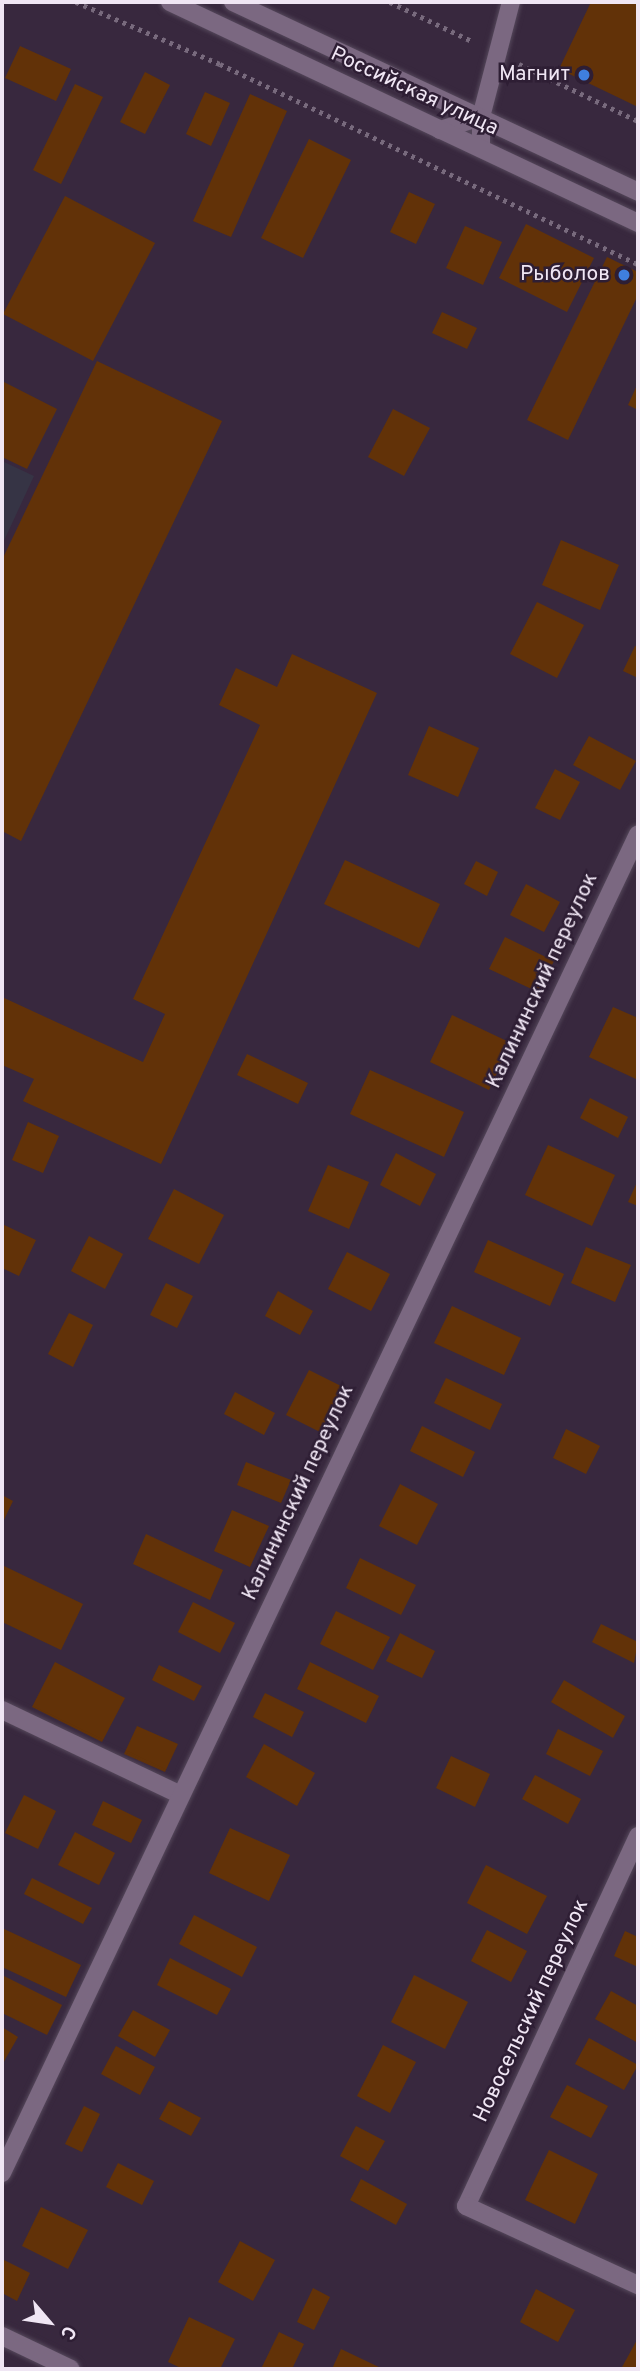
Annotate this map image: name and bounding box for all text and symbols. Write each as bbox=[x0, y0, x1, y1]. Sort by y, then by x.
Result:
street label: Российская улица bbox=[326, 42, 502, 142]
place label: Магнит bbox=[499, 62, 570, 88]
marker: Магнит bbox=[576, 67, 592, 83]
place label: Рыболов bbox=[520, 262, 610, 288]
marker: Рыболов bbox=[616, 267, 632, 283]
street label: Калининский переулок bbox=[482, 869, 604, 1093]
street label: Калининский переулок bbox=[238, 1381, 360, 1605]
street label: Новосельский переулок bbox=[469, 1895, 595, 2127]
north arrow bbox=[14, 2287, 84, 2357]
text: С bbox=[54, 2321, 81, 2343]

